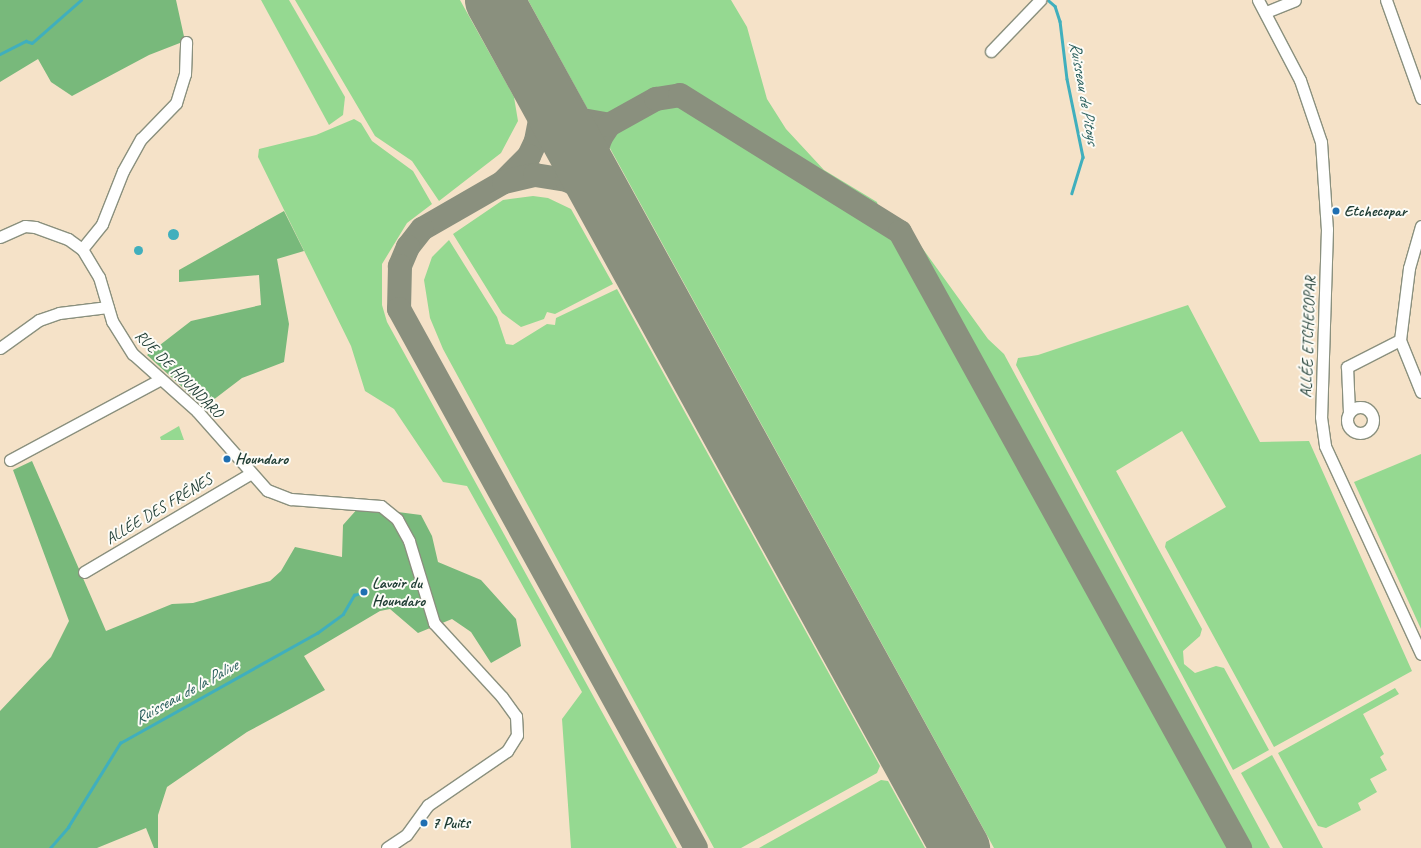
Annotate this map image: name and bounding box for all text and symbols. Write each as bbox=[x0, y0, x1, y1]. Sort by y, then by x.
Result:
water label: Ruisseau de Pitoys bbox=[1065, 40, 1103, 146]
place label: Etchecopar bbox=[1344, 201, 1406, 221]
marker: Etchecopar bbox=[1331, 206, 1341, 216]
street label: ALLÉE ETCHECOPAR bbox=[1296, 276, 1320, 398]
street label: RUE DE HOUNDARO bbox=[131, 326, 227, 422]
place label: Houndaro bbox=[235, 449, 288, 469]
marker: Houndaro bbox=[222, 454, 232, 464]
street label: ALLÉE DES FRÊNES bbox=[102, 470, 216, 548]
place label: Lavoir du Houndaro bbox=[372, 573, 425, 611]
marker: Lavoir du Houndaro bbox=[359, 587, 369, 597]
water label: Ruisseau de la Palive bbox=[130, 655, 242, 729]
place label: 7 Puits bbox=[432, 813, 470, 833]
marker: 7 Puits bbox=[419, 818, 429, 828]

